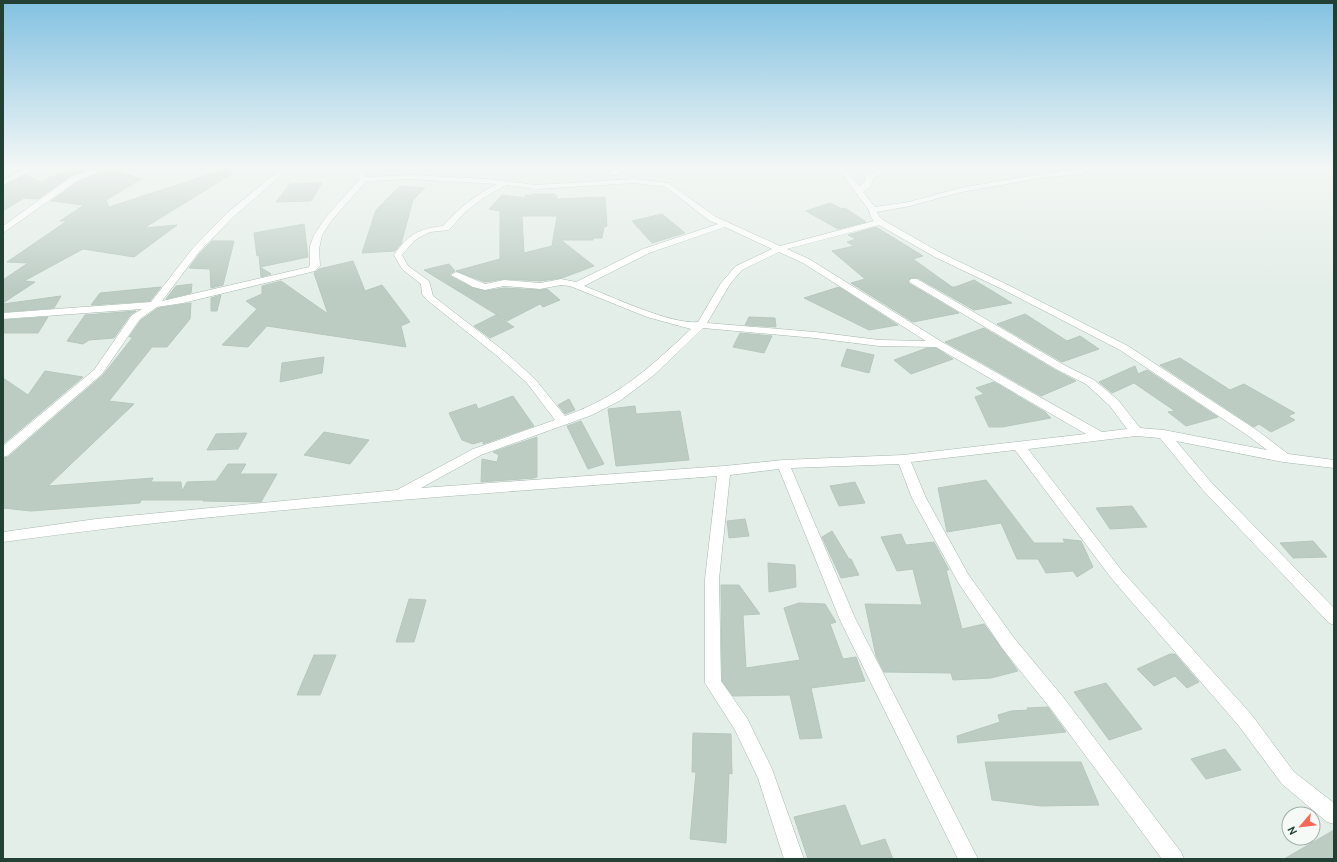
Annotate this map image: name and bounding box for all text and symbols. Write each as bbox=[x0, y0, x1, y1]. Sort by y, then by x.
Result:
north arrow bbox=[1281, 806, 1321, 846]
text: N bbox=[1284, 824, 1300, 837]

